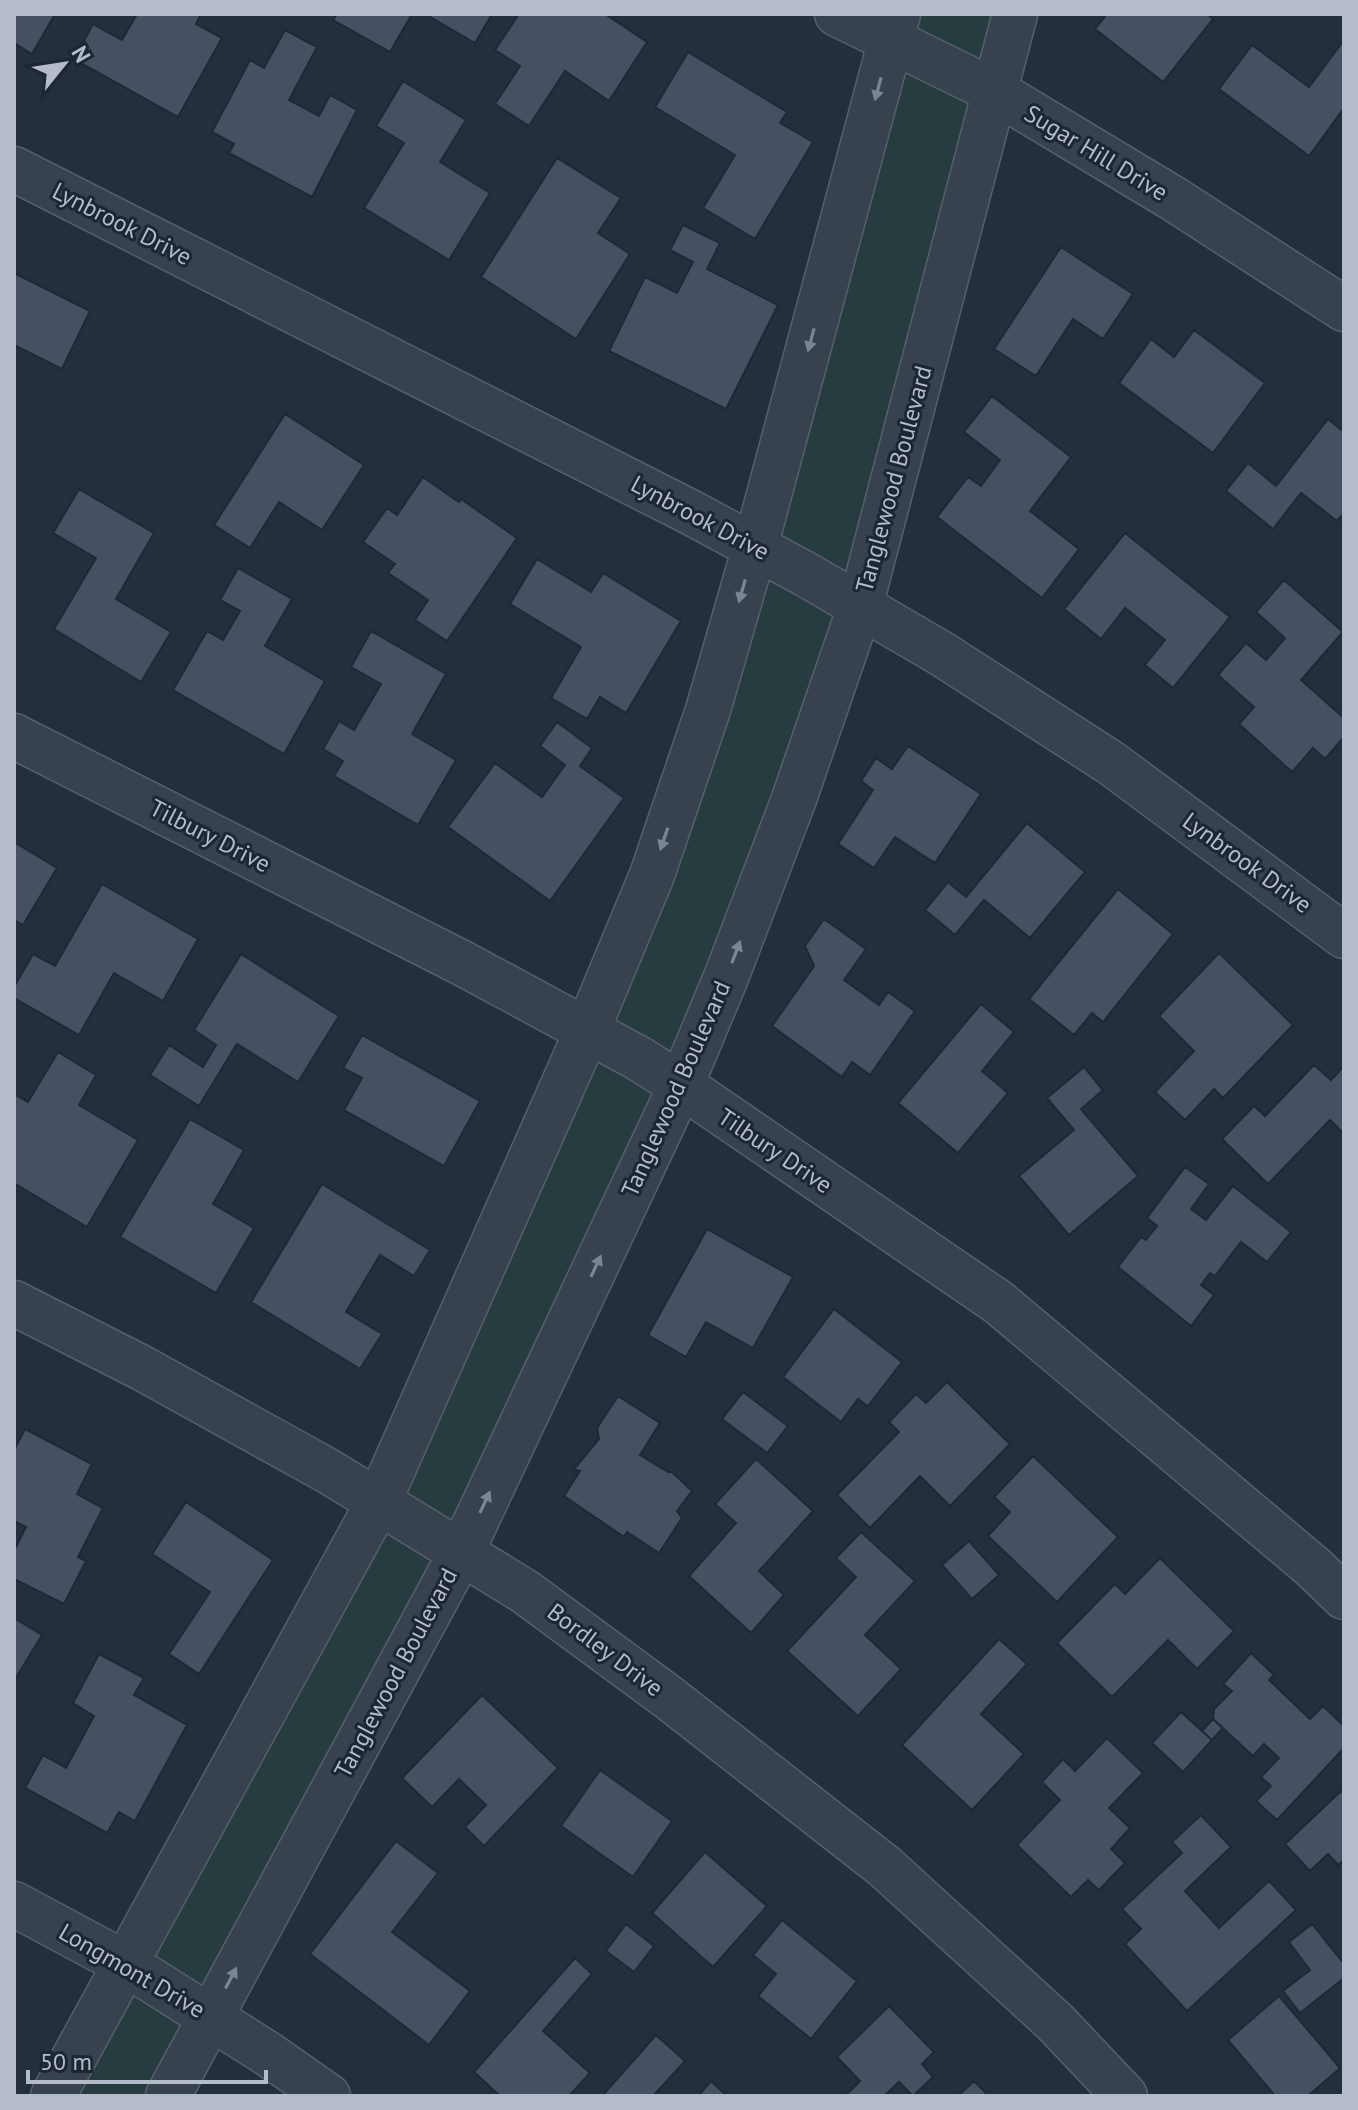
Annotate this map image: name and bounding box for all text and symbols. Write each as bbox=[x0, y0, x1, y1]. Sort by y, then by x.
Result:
north arrow bbox=[24, 24, 104, 104]
text: N bbox=[66, 41, 97, 67]
one-way arrow bbox=[872, 77, 884, 102]
street label: Sugar Hill Drive bbox=[1019, 98, 1174, 208]
street label: Lynbrook Drive bbox=[47, 175, 197, 272]
one-way arrow bbox=[804, 328, 816, 353]
street label: Tanglewood Boulevard bbox=[848, 362, 939, 595]
street label: Lynbrook Drive bbox=[626, 468, 775, 567]
one-way arrow bbox=[735, 580, 748, 604]
street label: Tilbury Drive bbox=[145, 792, 276, 879]
street label: Lynbrook Drive bbox=[1177, 805, 1318, 920]
one-way arrow bbox=[657, 827, 669, 851]
one-way arrow bbox=[730, 940, 743, 964]
street label: Tanglewood Boulevard bbox=[614, 976, 737, 1202]
street label: Tilbury Drive bbox=[712, 1101, 838, 1200]
one-way arrow bbox=[589, 1255, 603, 1278]
one-way arrow bbox=[478, 1490, 492, 1513]
street label: Tanglewood Boulevard bbox=[327, 1563, 464, 1783]
street label: Bordley Drive bbox=[541, 1596, 669, 1703]
street label: Longmont Drive bbox=[54, 1916, 211, 2025]
one-way arrow bbox=[224, 1967, 238, 1989]
scale bar bbox=[28, 2034, 266, 2084]
text: 50 m bbox=[40, 2046, 92, 2077]

